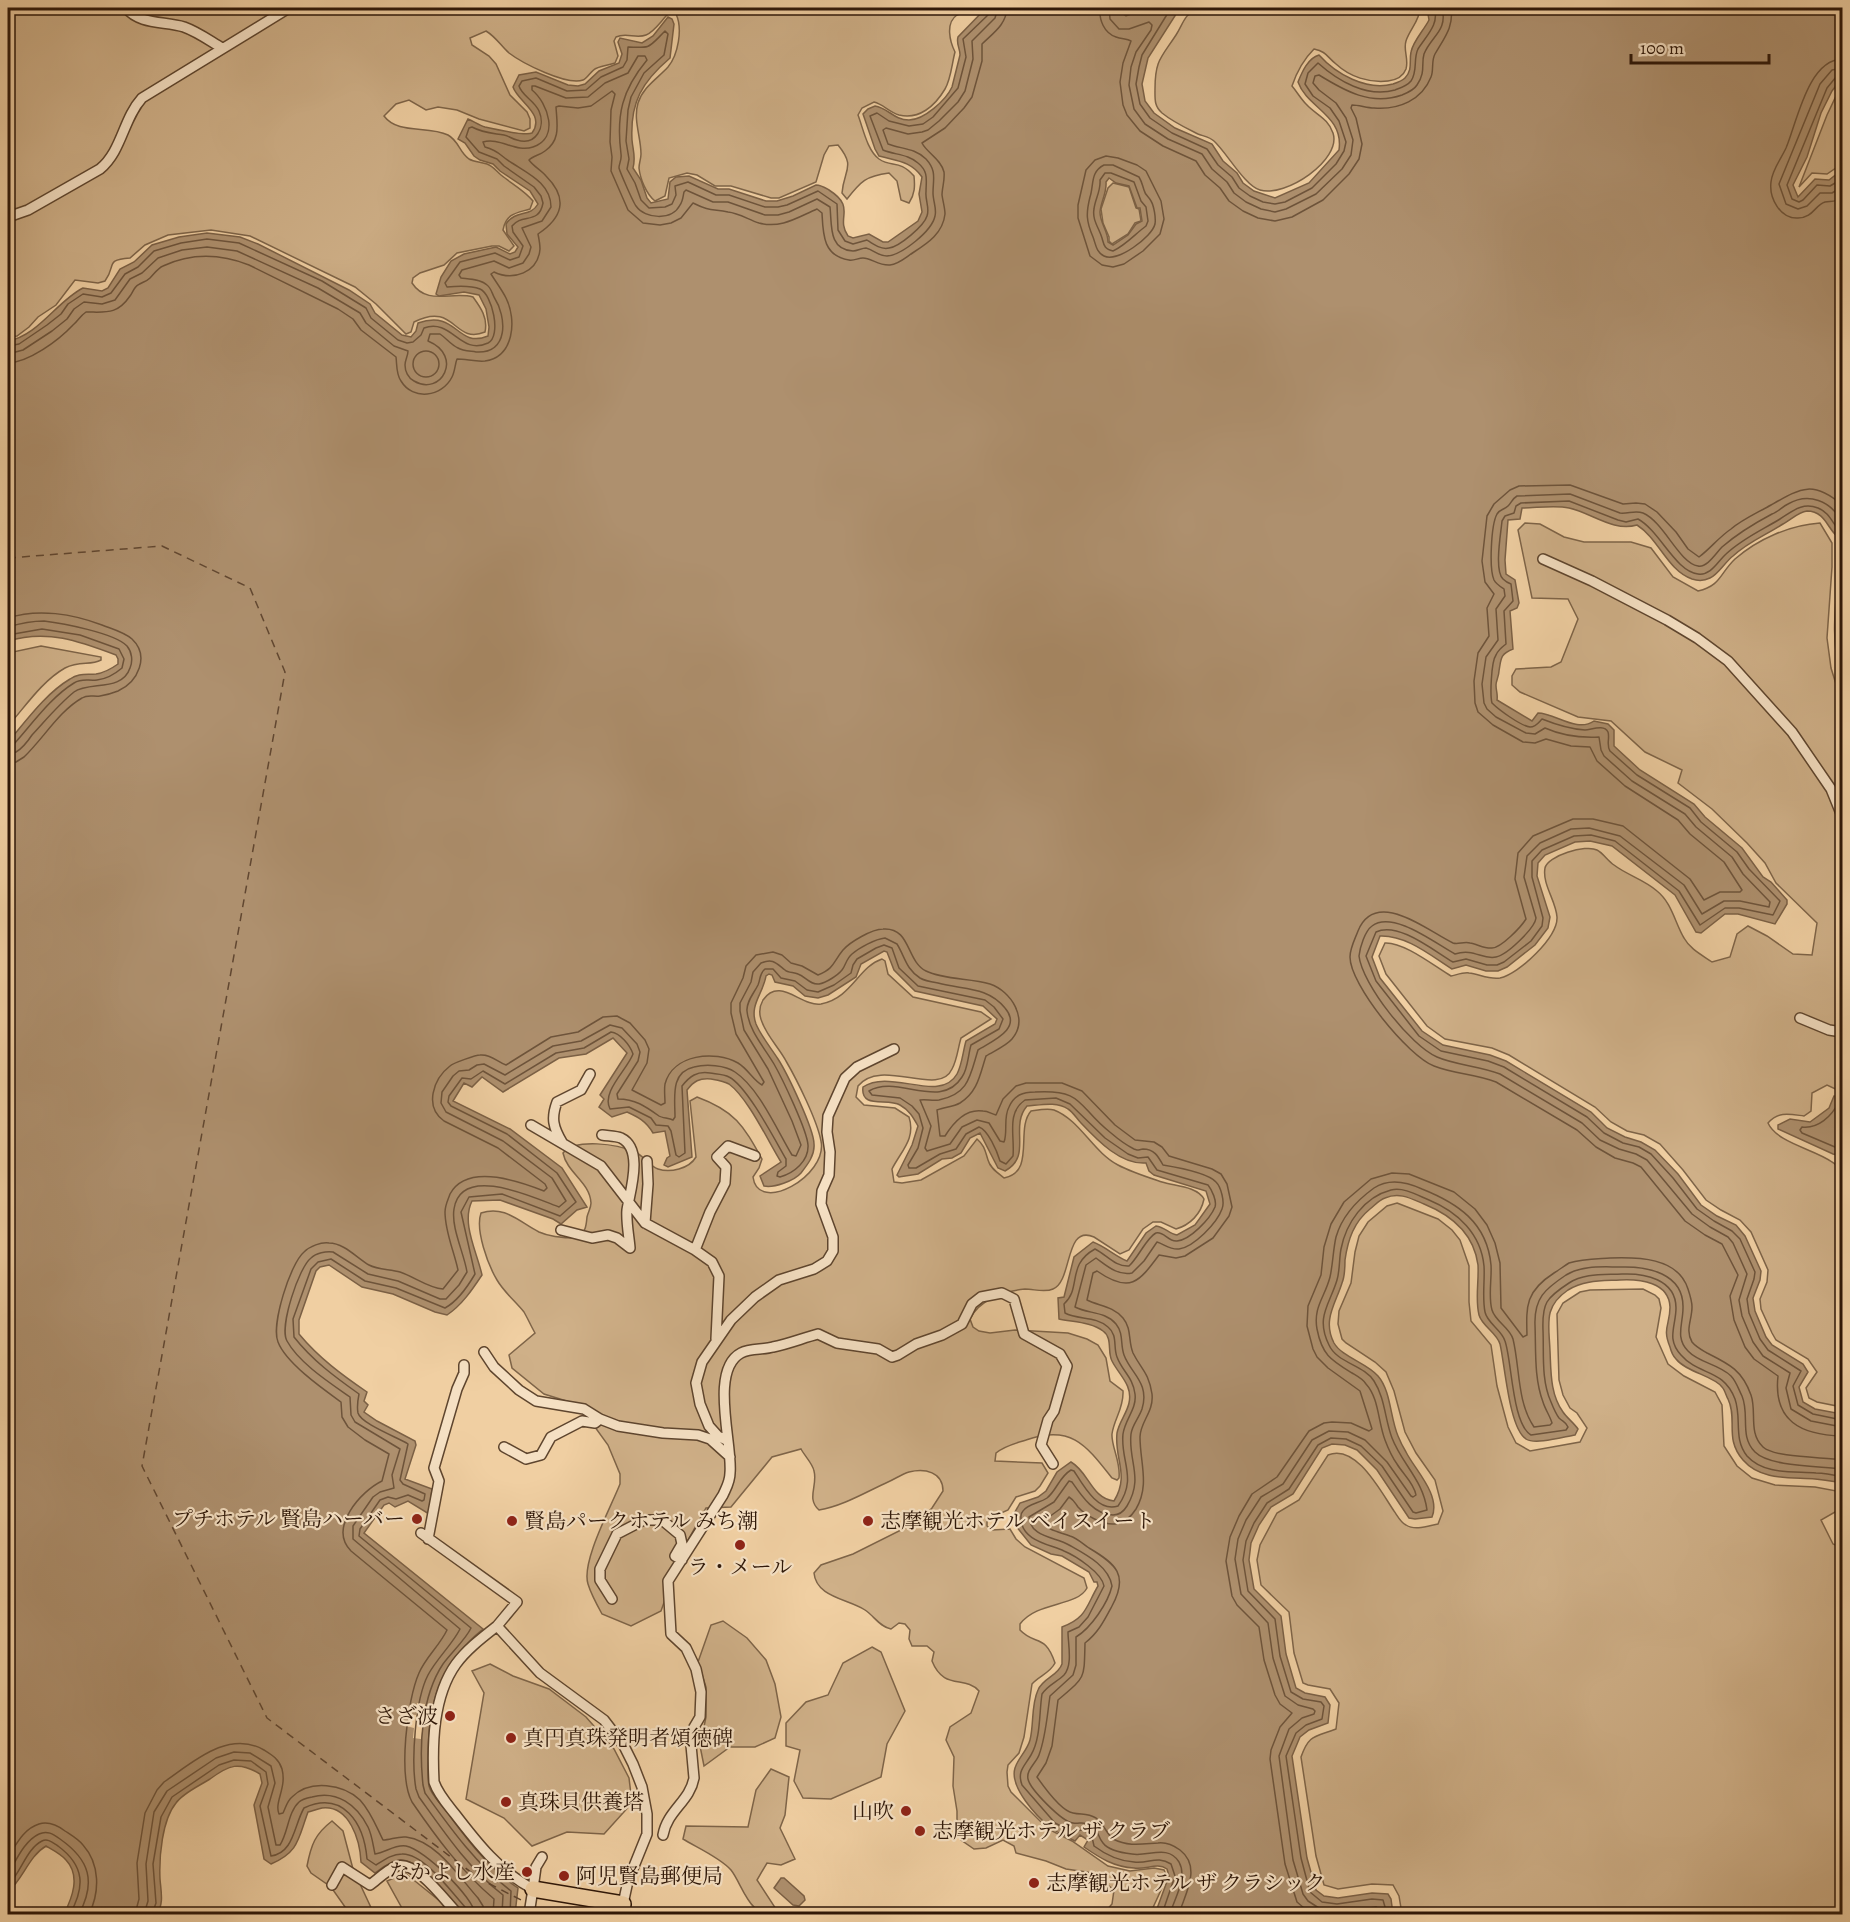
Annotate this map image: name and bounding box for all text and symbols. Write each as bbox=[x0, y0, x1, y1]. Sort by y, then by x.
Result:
scale bar bbox=[1631, 27, 1769, 65]
text: 100 m bbox=[1640, 36, 1684, 60]
place label: プチホテル 賢島ハーバー bbox=[172, 1505, 405, 1533]
place label: 賢島パークホテル みち潮 bbox=[524, 1507, 758, 1535]
place label: 志摩観光ホテル ベイスイート bbox=[880, 1507, 1155, 1535]
marker: プチホテル 賢島ハーバー bbox=[410, 1512, 424, 1526]
marker: 賢島パークホテル みち潮 bbox=[505, 1514, 519, 1528]
marker: 志摩観光ホテル ベイスイート bbox=[861, 1514, 875, 1528]
marker: ラ・メール bbox=[733, 1538, 747, 1552]
place label: ラ・メール bbox=[688, 1553, 792, 1581]
place label: さざ波 bbox=[375, 1702, 438, 1730]
marker: さざ波 bbox=[443, 1709, 457, 1723]
place label: 真円真珠発明者頌徳碑 bbox=[523, 1724, 733, 1752]
marker: 真円真珠発明者頌徳碑 bbox=[504, 1731, 518, 1745]
place label: 真珠貝供養塔 bbox=[518, 1788, 644, 1816]
marker: 真珠貝供養塔 bbox=[499, 1795, 513, 1809]
place label: 山吹 bbox=[852, 1797, 894, 1825]
marker: 山吹 bbox=[899, 1804, 913, 1818]
place label: 志摩観光ホテル ザ クラブ bbox=[932, 1817, 1170, 1845]
marker: 志摩観光ホテル ザ クラブ bbox=[913, 1824, 927, 1838]
place label: なかよし水産 bbox=[389, 1858, 515, 1886]
place label: 阿児賢島郵便局 bbox=[576, 1862, 723, 1890]
marker: なかよし水産 bbox=[520, 1865, 534, 1879]
marker: 阿児賢島郵便局 bbox=[557, 1869, 571, 1883]
place label: 志摩観光ホテル ザ クラシック bbox=[1046, 1869, 1326, 1897]
marker: 志摩観光ホテル ザ クラシック bbox=[1027, 1876, 1041, 1890]

